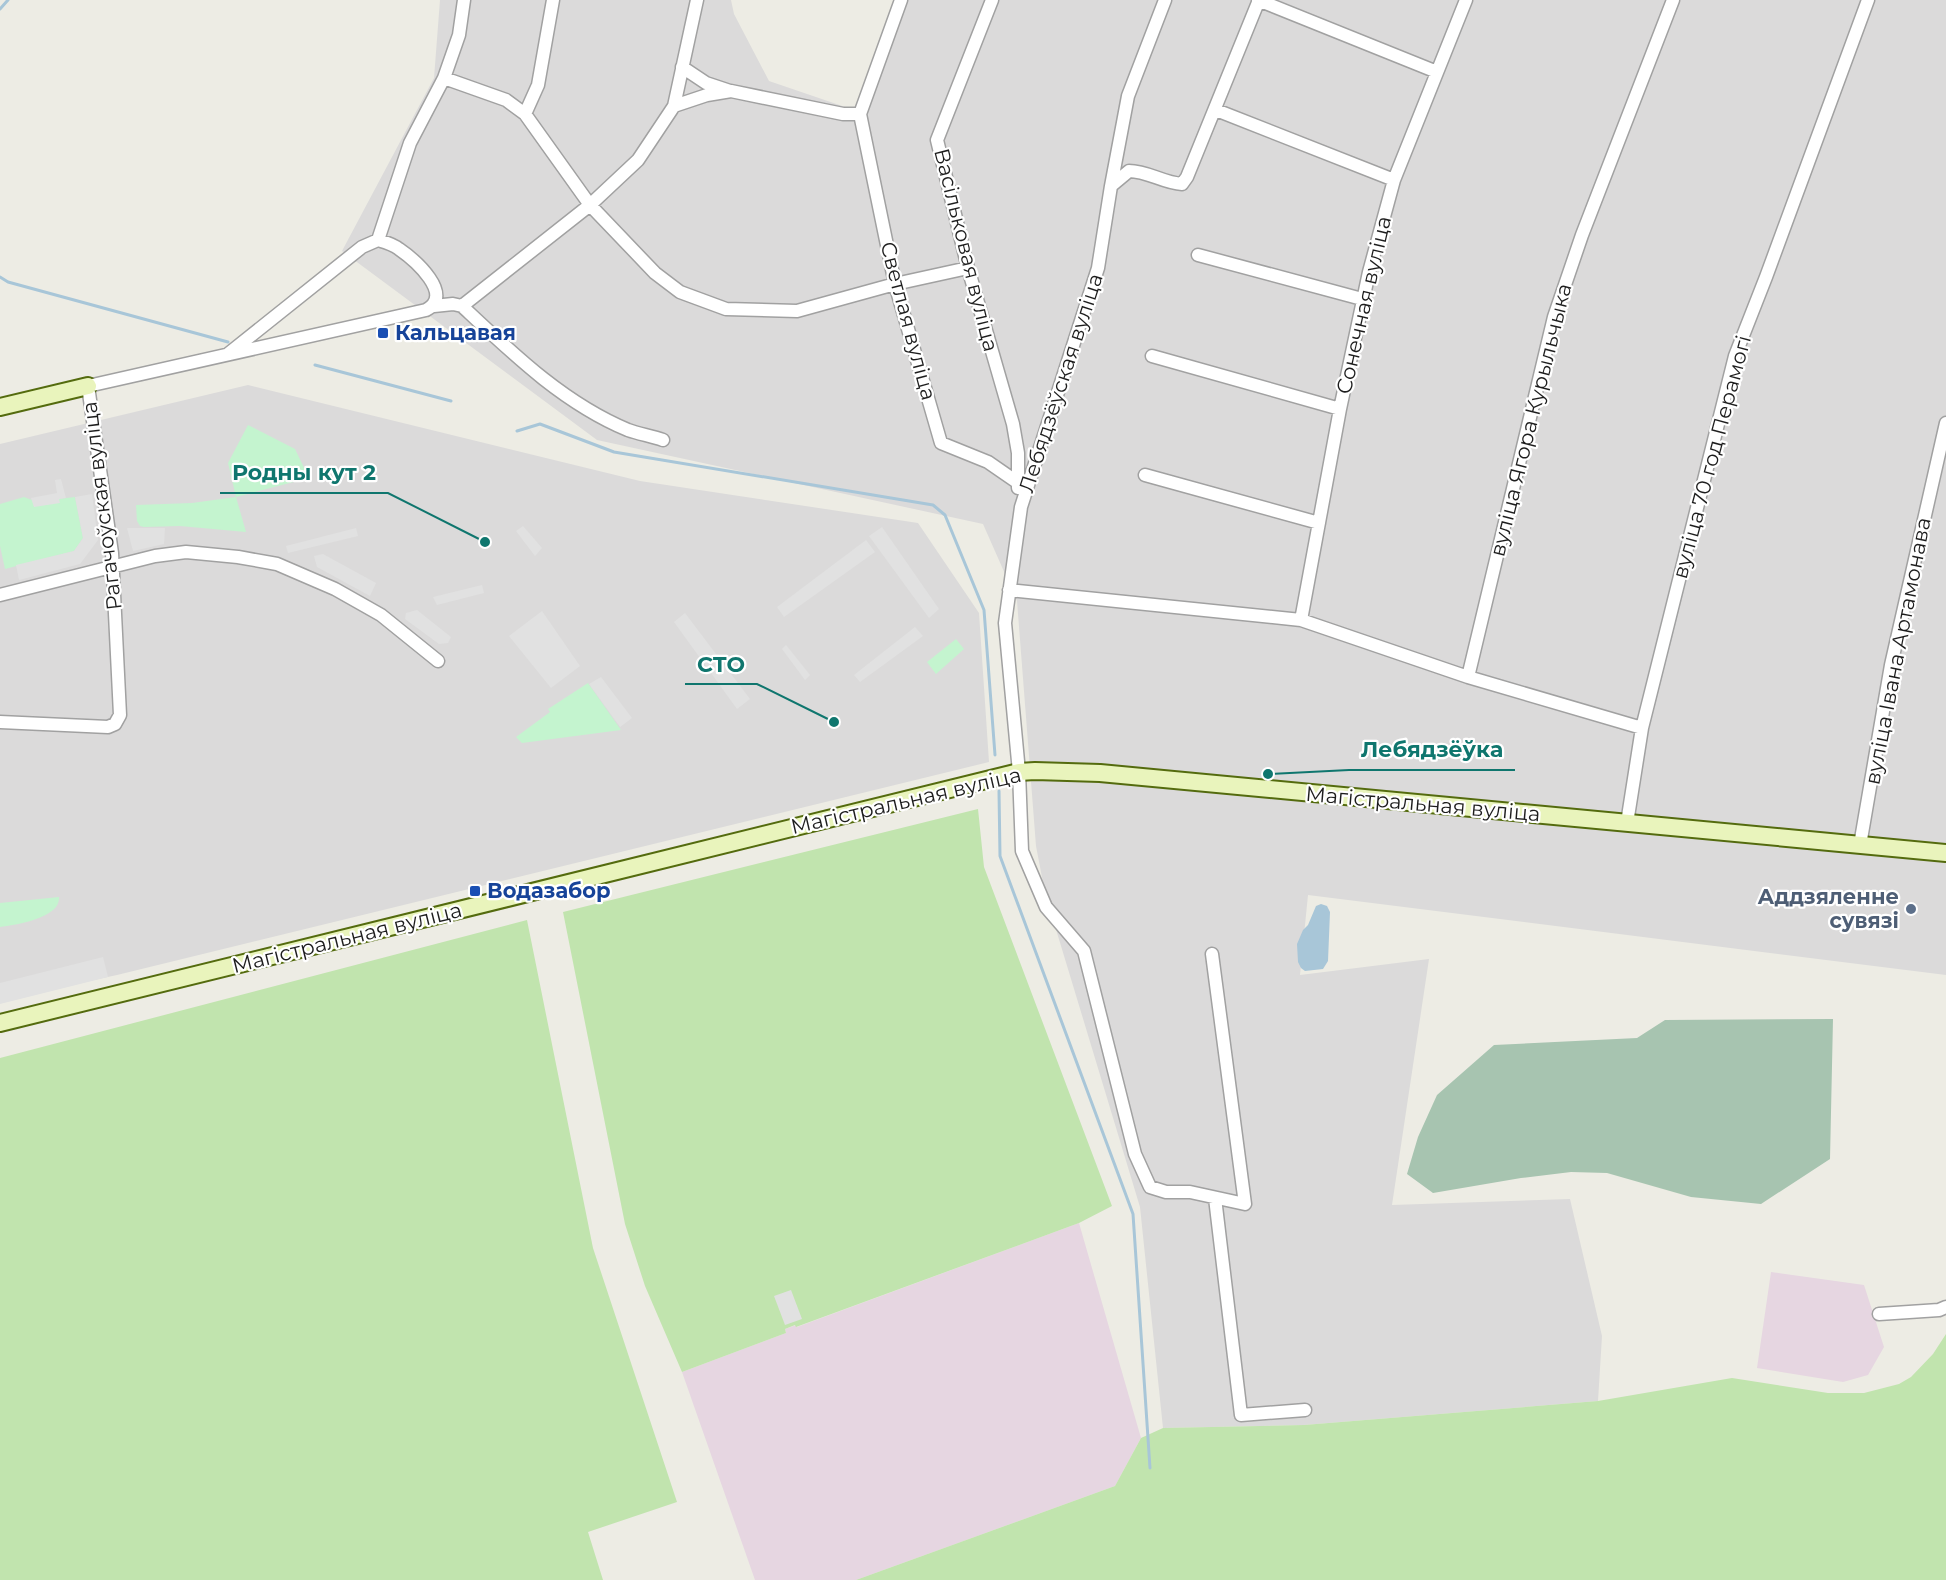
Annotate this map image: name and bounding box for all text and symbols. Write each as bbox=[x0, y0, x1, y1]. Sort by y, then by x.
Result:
street label: Васільковая вуліца bbox=[929, 146, 1004, 354]
street label: Сонечная вуліца bbox=[1331, 213, 1396, 396]
street label: Светлая вуліца bbox=[875, 239, 942, 403]
street label: Лебядзёўская вуліца bbox=[1013, 270, 1108, 495]
street label: вуліца Ягора Курыльчыка bbox=[1484, 281, 1577, 559]
place label: Кальцавая bbox=[395, 320, 516, 345]
marker: Кальцавая bbox=[376, 326, 390, 340]
street label: вуліца 70 год Перамогі bbox=[1667, 332, 1756, 581]
street label: Рагачоўская вуліца bbox=[76, 400, 127, 612]
callout: Родны кут 2 bbox=[220, 453, 388, 493]
text: Родны кут 2 bbox=[232, 459, 376, 486]
street label: вуліца Івана Артамонава bbox=[1859, 515, 1936, 787]
callout: СТО bbox=[685, 644, 757, 684]
text: СТО bbox=[697, 651, 745, 678]
callout: Лебядзёўка bbox=[1349, 730, 1515, 770]
text: Лебядзёўка bbox=[1361, 736, 1503, 763]
street label: Магістральная вуліца bbox=[788, 762, 1024, 839]
street label: Магістральная вуліца bbox=[1305, 781, 1542, 826]
place label: Водазабор bbox=[487, 878, 611, 903]
marker: Водазабор bbox=[468, 884, 482, 898]
place label: Аддзяленне сувязі bbox=[1758, 884, 1899, 933]
street label: Магістральная вуліца bbox=[230, 897, 464, 978]
marker: Аддзяленне сувязі bbox=[1904, 902, 1918, 916]

